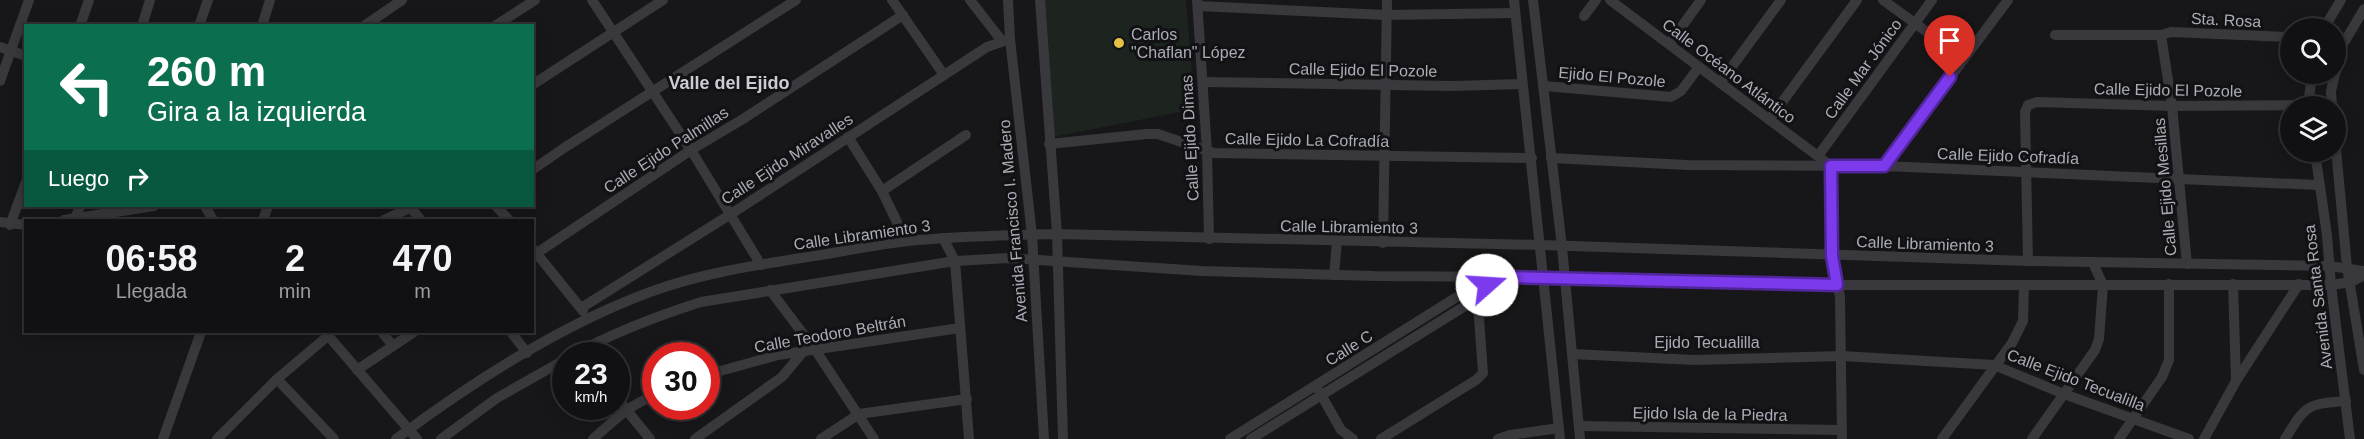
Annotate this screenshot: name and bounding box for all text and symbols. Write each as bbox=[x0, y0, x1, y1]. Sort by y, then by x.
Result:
street label: Sta. Rosa bbox=[2190, 10, 2262, 30]
pin bbox=[1924, 15, 1975, 77]
street label: Calle Océano Atlántico bbox=[1659, 16, 1799, 127]
street label: Calle Mar Jónico bbox=[1821, 16, 1905, 122]
map controls bbox=[2280, 18, 2346, 162]
button: search bbox=[2280, 18, 2346, 84]
icon: arrive bbox=[1933, 24, 1966, 57]
place label: Carlos "Chaflan" López bbox=[1131, 26, 1246, 61]
marker: Carlos "Chaflan" López bbox=[1112, 36, 1126, 50]
icon: left bbox=[48, 48, 126, 126]
text: 260 m bbox=[147, 48, 266, 95]
street label: Calle Ejido El Pozole bbox=[1289, 60, 1437, 80]
street label: Ejido El Pozole bbox=[1558, 64, 1666, 90]
district label: Valle del Ejido bbox=[668, 73, 790, 93]
street label: Calle Ejido Dimas bbox=[1178, 75, 1202, 201]
street label: Calle Ejido El Pozole bbox=[2094, 80, 2242, 100]
button: layers bbox=[2280, 96, 2346, 162]
text: Gira a la izquierda bbox=[147, 97, 366, 127]
street label: Calle Ejido Palmillas bbox=[601, 103, 731, 197]
street label: Calle Ejido Miravalles bbox=[718, 110, 856, 208]
street label: Calle Ejido Mesillas bbox=[2150, 117, 2180, 257]
street label: Avenida Francisco I. Madero bbox=[996, 119, 1030, 323]
street label: Calle Ejido La Cofradía bbox=[1225, 130, 1390, 150]
street label: Calle Ejido Cofradía bbox=[1937, 145, 2080, 167]
icon: right bbox=[121, 162, 154, 195]
text: Luego bbox=[48, 166, 109, 191]
street label: Calle Libramiento 3 bbox=[793, 217, 932, 253]
street label: Calle Libramiento 3 bbox=[1280, 217, 1418, 237]
street label: Avenida Santa Rosa bbox=[2301, 224, 2335, 370]
street label: Calle Libramiento 3 bbox=[1856, 233, 1994, 255]
text: 06:58 bbox=[105, 238, 197, 279]
text: 2 bbox=[285, 238, 305, 279]
text: 470 bbox=[392, 238, 453, 279]
position arrow bbox=[1455, 253, 1519, 317]
text: Llegada bbox=[116, 280, 187, 302]
text: min bbox=[279, 280, 311, 302]
text: m bbox=[414, 280, 431, 302]
street label: Calle Teodoro Beltrán bbox=[753, 312, 907, 356]
street label: Calle C bbox=[1322, 327, 1376, 369]
street label: Ejido Tecualilla bbox=[1654, 334, 1760, 351]
speed limit sign: 30 bbox=[642, 342, 720, 420]
street label: Calle Ejido Tecualilla bbox=[2005, 346, 2148, 414]
text: 23 bbox=[574, 357, 608, 390]
text: km/h bbox=[575, 388, 607, 405]
street label: Ejido Isla de la Piedra bbox=[1632, 404, 1788, 424]

